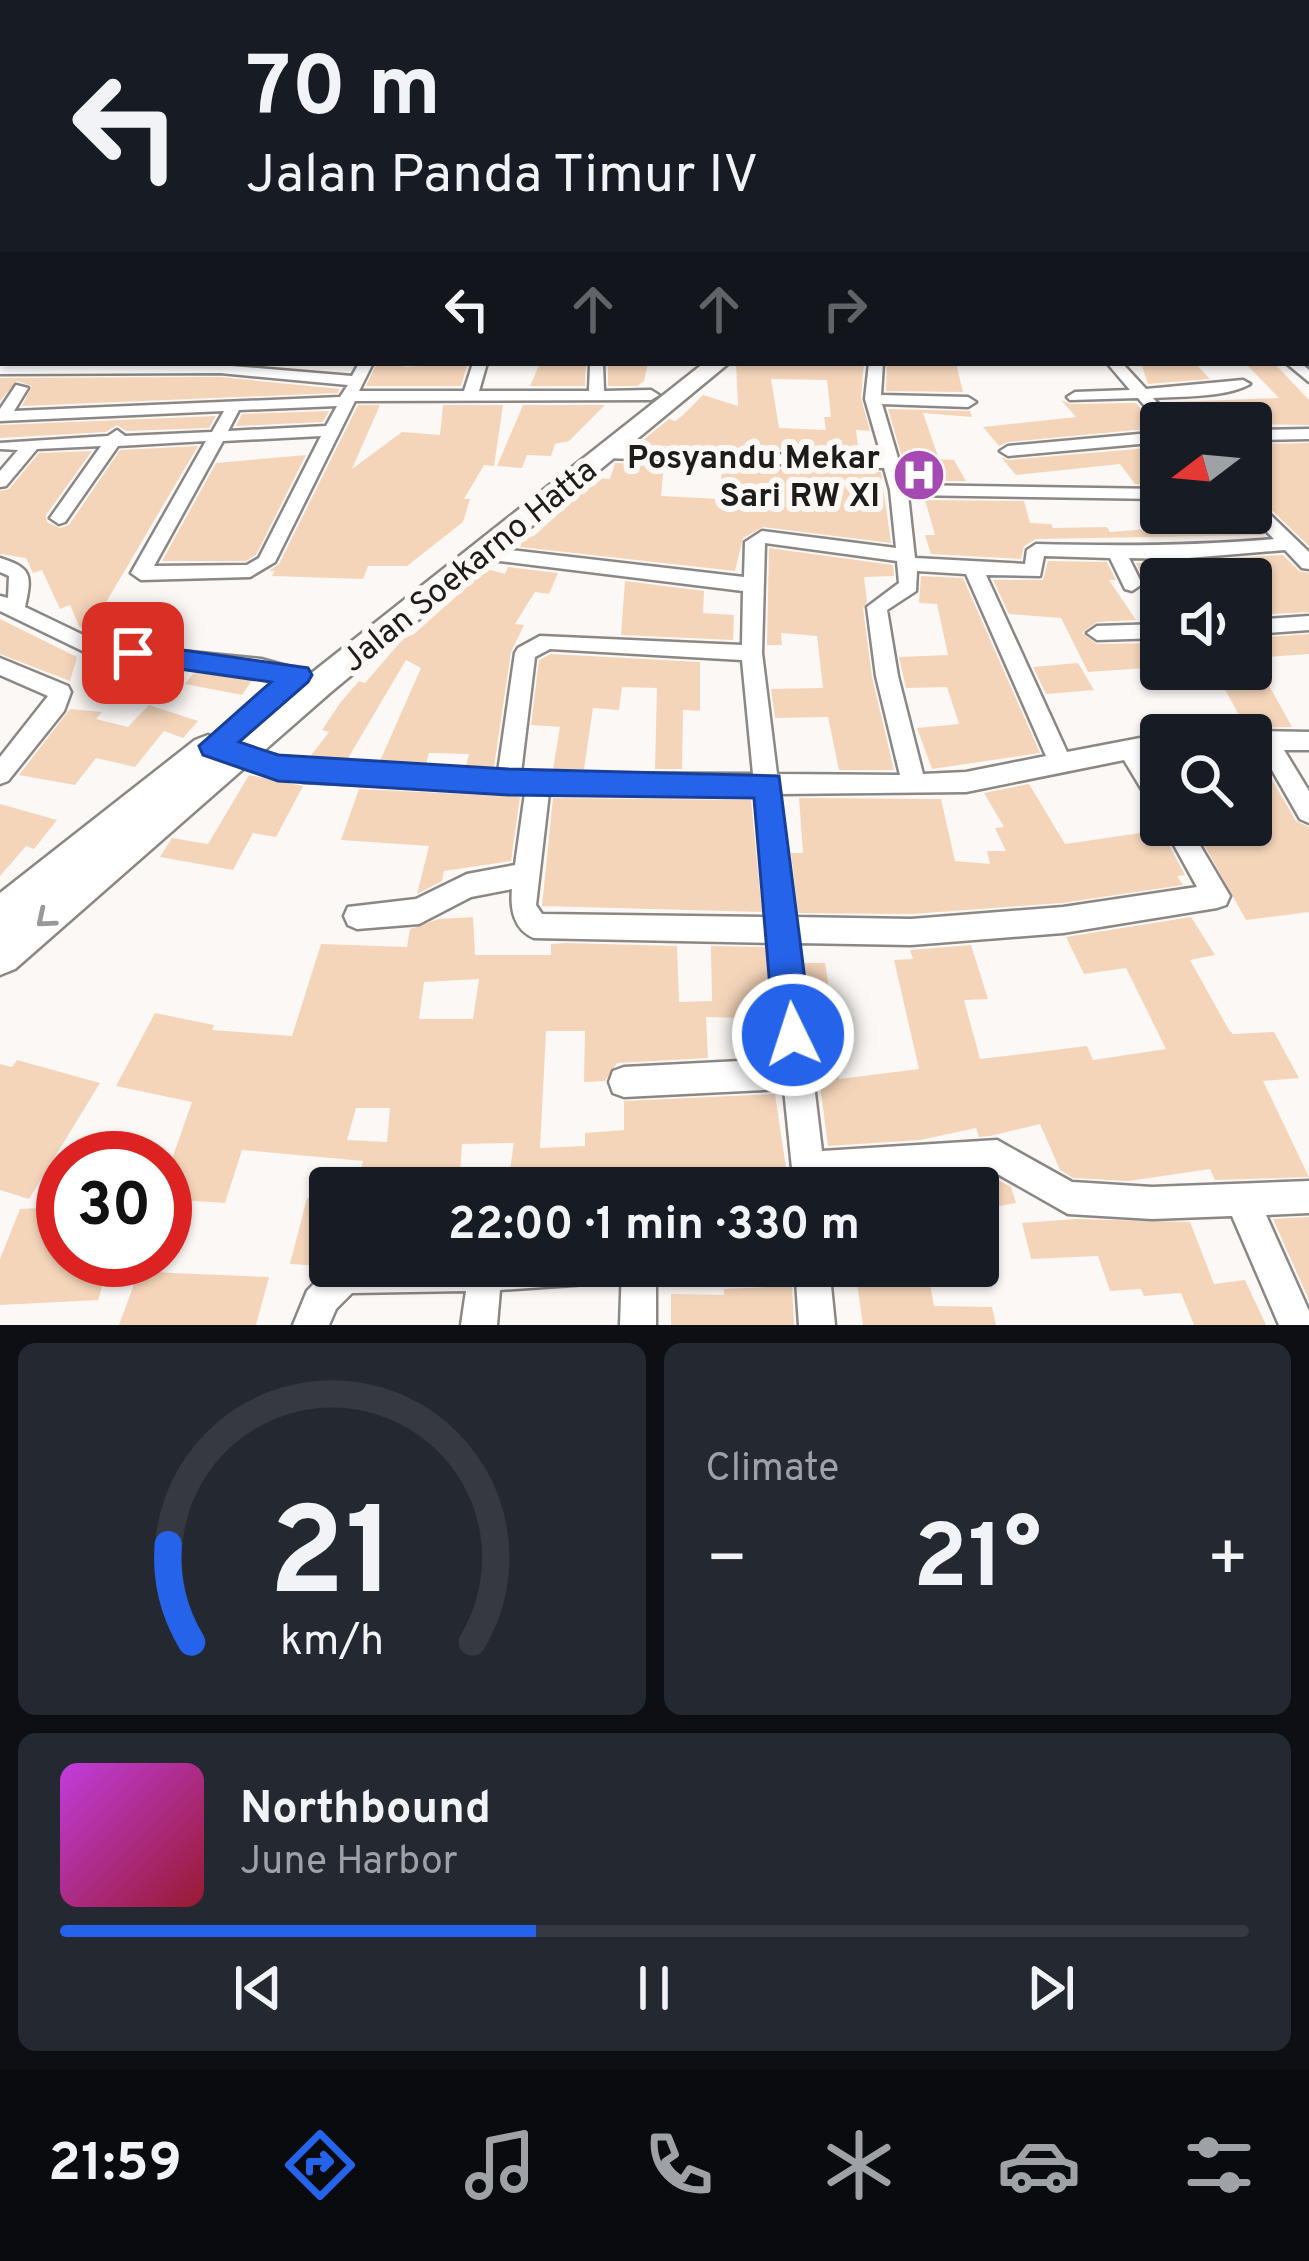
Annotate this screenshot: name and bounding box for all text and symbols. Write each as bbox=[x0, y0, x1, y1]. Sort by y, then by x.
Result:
text: 70 m bbox=[246, 39, 441, 145]
icon: left bbox=[48, 48, 204, 204]
text: Jalan Panda Timur IV bbox=[246, 143, 759, 212]
icon: left bbox=[434, 276, 500, 342]
icon: ahead bbox=[560, 276, 626, 342]
icon: ahead bbox=[686, 276, 752, 342]
icon: right bbox=[812, 276, 878, 342]
north arrow bbox=[1140, 402, 1272, 534]
map controls bbox=[1140, 402, 1272, 846]
place label: Posyandu Mekar Sari RW XI bbox=[627, 439, 880, 519]
hospital icon: Posyandu Mekar Sari RW XI bbox=[891, 447, 947, 503]
street label: Jalan Soekarno Hatta bbox=[334, 451, 607, 683]
button: sound bbox=[1140, 558, 1272, 690]
pin bbox=[82, 602, 184, 704]
icon: arrive bbox=[100, 620, 166, 686]
button: search bbox=[1140, 714, 1272, 846]
one-way arrow bbox=[37, 904, 59, 926]
position arrow bbox=[730, 972, 856, 1098]
speed limit sign: 30 bbox=[36, 1131, 192, 1287]
text: 22:00 · 1 min · 330 m bbox=[448, 1198, 860, 1255]
text: Climate bbox=[706, 1446, 839, 1495]
text: 21 bbox=[269, 1481, 395, 1639]
text: 21° bbox=[913, 1506, 1041, 1619]
text: − bbox=[706, 1521, 748, 1604]
text: + bbox=[1206, 1521, 1249, 1604]
text: km/h bbox=[280, 1616, 384, 1670]
text: Northbound bbox=[240, 1782, 491, 1839]
text: June Harbor bbox=[240, 1839, 458, 1888]
icon: previous bbox=[225, 1955, 291, 2021]
icon: pause bbox=[621, 1955, 687, 2021]
icon: next bbox=[1018, 1955, 1084, 2021]
icon: directions bbox=[278, 2123, 362, 2207]
icon: music bbox=[458, 2123, 542, 2207]
icon: phone bbox=[637, 2123, 721, 2207]
icon: climate bbox=[817, 2123, 901, 2207]
icon: car bbox=[997, 2123, 1081, 2207]
icon: filters bbox=[1177, 2123, 1261, 2207]
text: 21:59 bbox=[48, 2131, 182, 2200]

